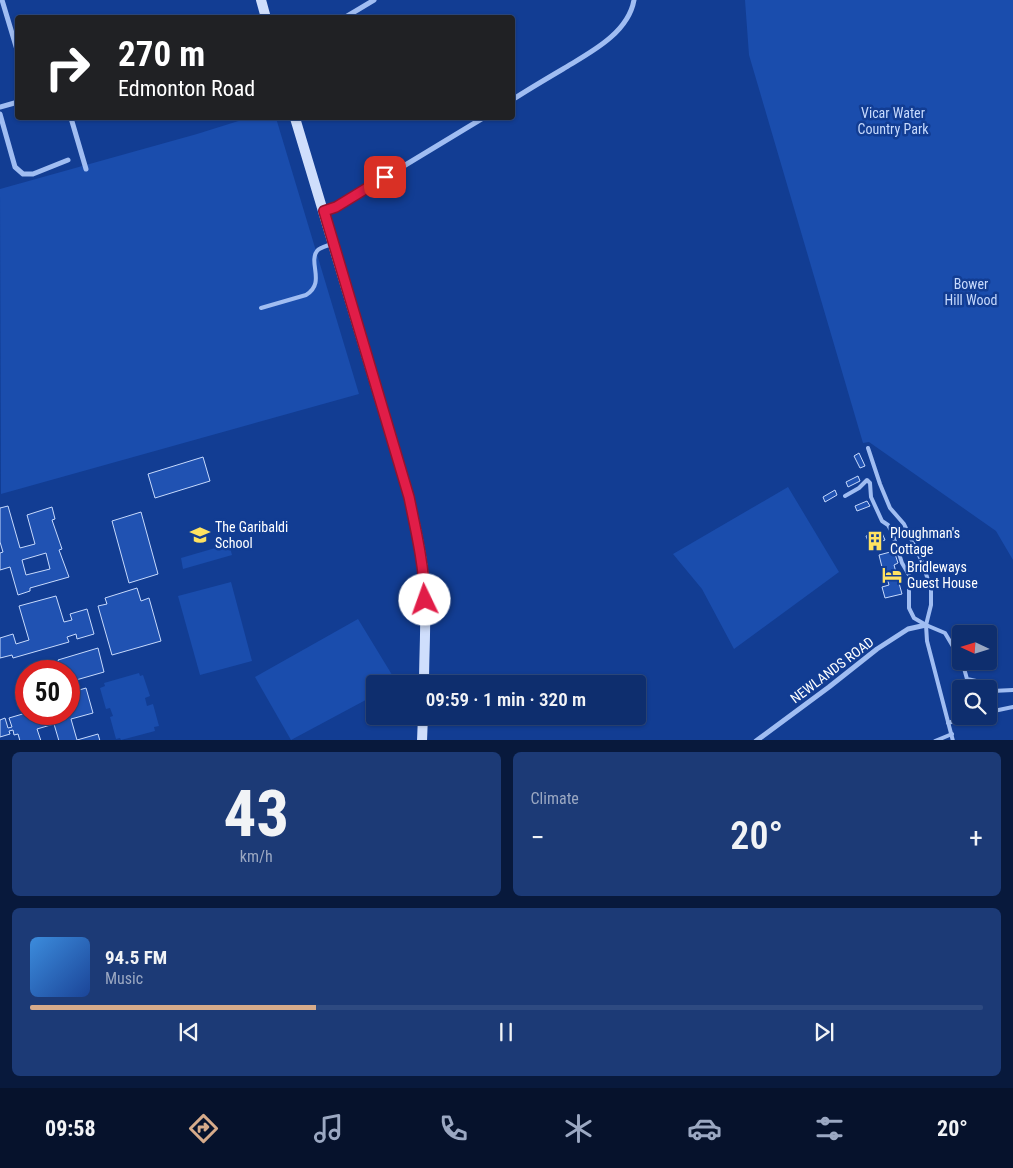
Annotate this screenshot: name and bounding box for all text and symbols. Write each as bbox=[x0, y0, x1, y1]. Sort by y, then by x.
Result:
text: 270 m bbox=[118, 34, 205, 75]
icon: right bbox=[35, 35, 100, 100]
text: Edmonton Road bbox=[118, 76, 255, 101]
park label: Vicar Water Country Park bbox=[857, 105, 929, 137]
pin bbox=[364, 156, 406, 198]
icon: arrive bbox=[371, 163, 399, 191]
park label: Bower Hill Wood bbox=[945, 276, 998, 308]
place label: The Garibaldi School bbox=[215, 519, 288, 551]
school or university icon: The Garibaldi School bbox=[189, 524, 211, 546]
place label: Ploughman's Cottage bbox=[890, 525, 960, 557]
building icon: Ploughman's Cottage bbox=[864, 530, 886, 552]
place label: Bridleways Guest House bbox=[907, 559, 978, 591]
hotel icon: Bridleways Guest House bbox=[881, 564, 903, 586]
position arrow bbox=[398, 573, 450, 625]
north arrow bbox=[952, 625, 998, 670]
map controls bbox=[952, 625, 997, 725]
street label: NEWLANDS ROAD bbox=[787, 633, 877, 707]
speed limit sign: 50 bbox=[15, 660, 80, 725]
button: search bbox=[952, 680, 997, 725]
text: 09:59 · 1 min · 320 m bbox=[426, 688, 586, 711]
text: 43 bbox=[223, 776, 289, 852]
text: Climate bbox=[531, 789, 579, 808]
text: 20° bbox=[730, 814, 783, 858]
text: − bbox=[531, 821, 545, 854]
text: + bbox=[969, 821, 983, 854]
text: km/h bbox=[240, 847, 273, 866]
text: 94.5 FM bbox=[105, 946, 167, 969]
text: Music bbox=[105, 969, 143, 988]
icon: previous bbox=[175, 1018, 203, 1046]
icon: pause bbox=[492, 1018, 520, 1046]
icon: next bbox=[810, 1018, 838, 1046]
icon: directions bbox=[186, 1111, 221, 1146]
icon: music bbox=[311, 1111, 346, 1146]
icon: phone bbox=[436, 1111, 471, 1146]
icon: climate bbox=[561, 1111, 596, 1146]
icon: car bbox=[687, 1111, 722, 1146]
icon: filters bbox=[812, 1111, 847, 1146]
text: 09:58 bbox=[45, 1116, 96, 1141]
text: 20° bbox=[937, 1116, 968, 1141]

